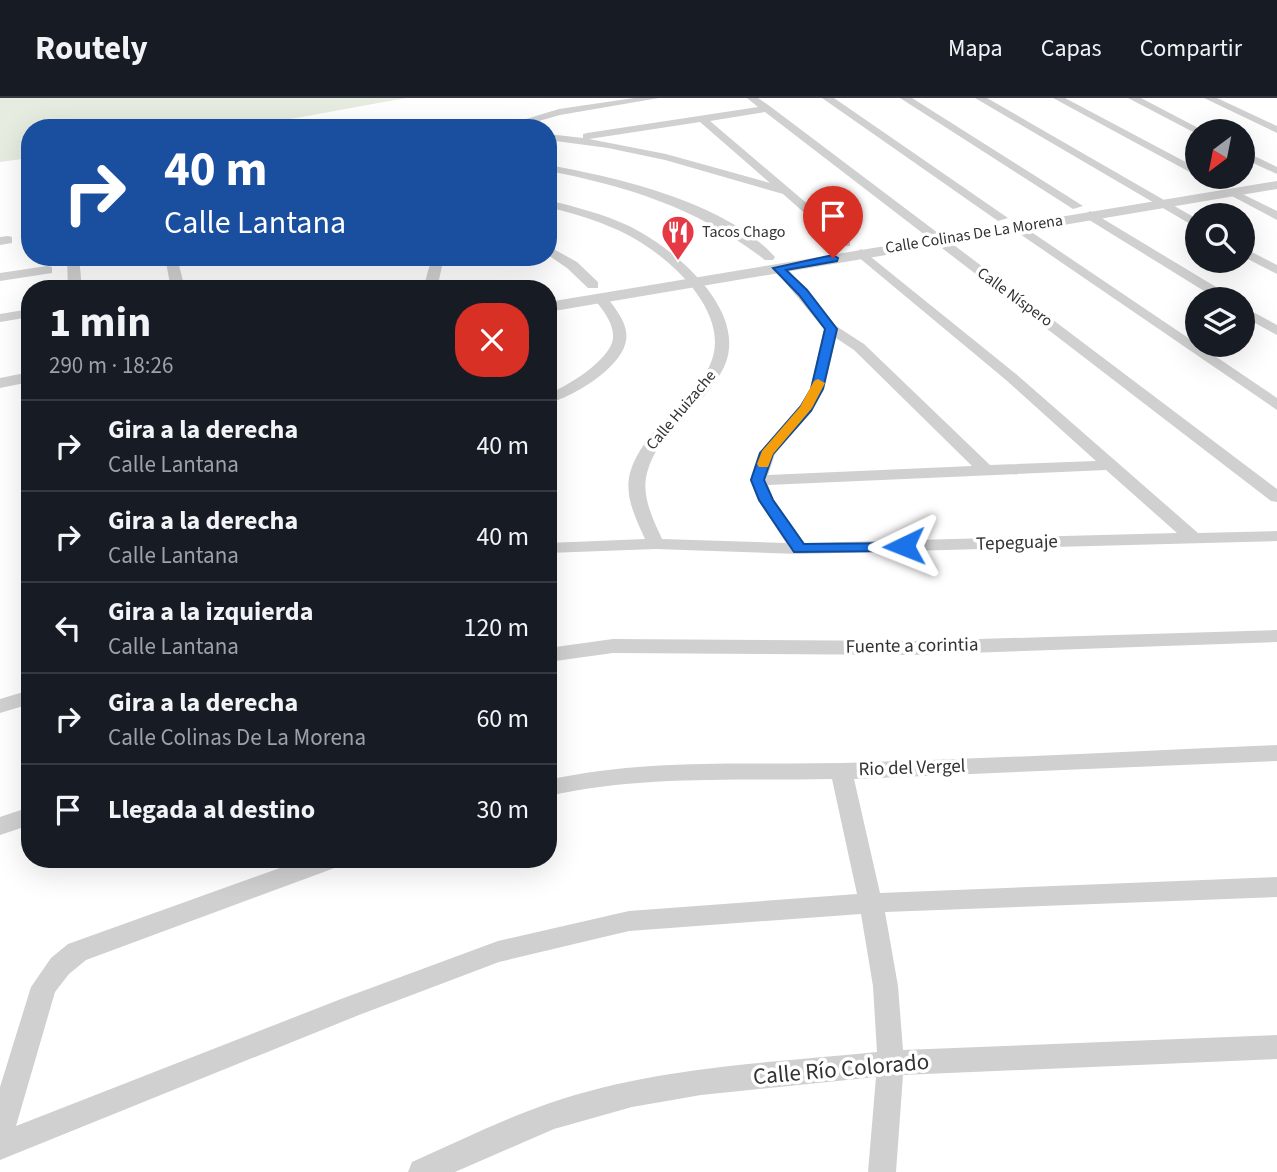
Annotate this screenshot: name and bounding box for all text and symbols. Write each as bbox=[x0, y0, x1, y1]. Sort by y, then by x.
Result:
text: Routely bbox=[35, 25, 148, 72]
text: Mapa bbox=[948, 31, 1003, 66]
text: Capas bbox=[1041, 31, 1102, 66]
text: Compartir bbox=[1140, 31, 1242, 66]
north arrow bbox=[1185, 119, 1255, 189]
map controls bbox=[1185, 119, 1255, 357]
text: 40 m bbox=[164, 135, 268, 205]
icon: right bbox=[49, 147, 140, 238]
pin bbox=[803, 186, 863, 258]
icon: arrive bbox=[814, 197, 852, 235]
text: Calle Lantana bbox=[164, 200, 346, 246]
button: search bbox=[1185, 203, 1255, 273]
street label: Calle Colinas De La Morena bbox=[884, 209, 1064, 259]
restaurant icon: Tacos Chago bbox=[659, 213, 697, 262]
place label: Tacos Chago bbox=[702, 221, 785, 243]
street label: Calle Níspero bbox=[973, 262, 1057, 332]
button: layers bbox=[1185, 287, 1255, 357]
text: 1 min bbox=[49, 293, 151, 353]
button: close bbox=[455, 303, 529, 377]
text: 290 m · 18:26 bbox=[49, 349, 173, 382]
street label: Calle Huizache bbox=[641, 365, 721, 455]
text: Gira a la derecha bbox=[108, 411, 298, 448]
icon: right bbox=[49, 427, 87, 465]
text: 40 m bbox=[476, 427, 529, 464]
text: Calle Lantana bbox=[108, 448, 239, 481]
text: Gira a la derecha bbox=[108, 502, 298, 539]
position arrow bbox=[867, 509, 941, 583]
icon: right bbox=[49, 518, 87, 556]
text: 40 m bbox=[476, 518, 529, 555]
street label: Tepeguaje bbox=[976, 528, 1058, 558]
text: Calle Lantana bbox=[108, 539, 239, 572]
text: Gira a la izquierda bbox=[108, 593, 313, 630]
icon: left bbox=[49, 609, 87, 647]
text: 120 m bbox=[463, 609, 529, 646]
text: Calle Lantana bbox=[108, 630, 239, 663]
street label: Fuente a corintia bbox=[845, 631, 979, 661]
text: Gira a la derecha bbox=[108, 684, 298, 721]
icon: right bbox=[49, 700, 87, 738]
text: 60 m bbox=[476, 700, 529, 737]
text: Calle Colinas De La Morena bbox=[108, 721, 366, 754]
street label: Rio del Vergel bbox=[858, 753, 966, 783]
icon: arrive bbox=[49, 791, 87, 829]
text: Llegada al destino bbox=[108, 791, 315, 828]
text: 30 m bbox=[476, 791, 529, 828]
street label: Calle Río Colorado bbox=[752, 1045, 930, 1093]

